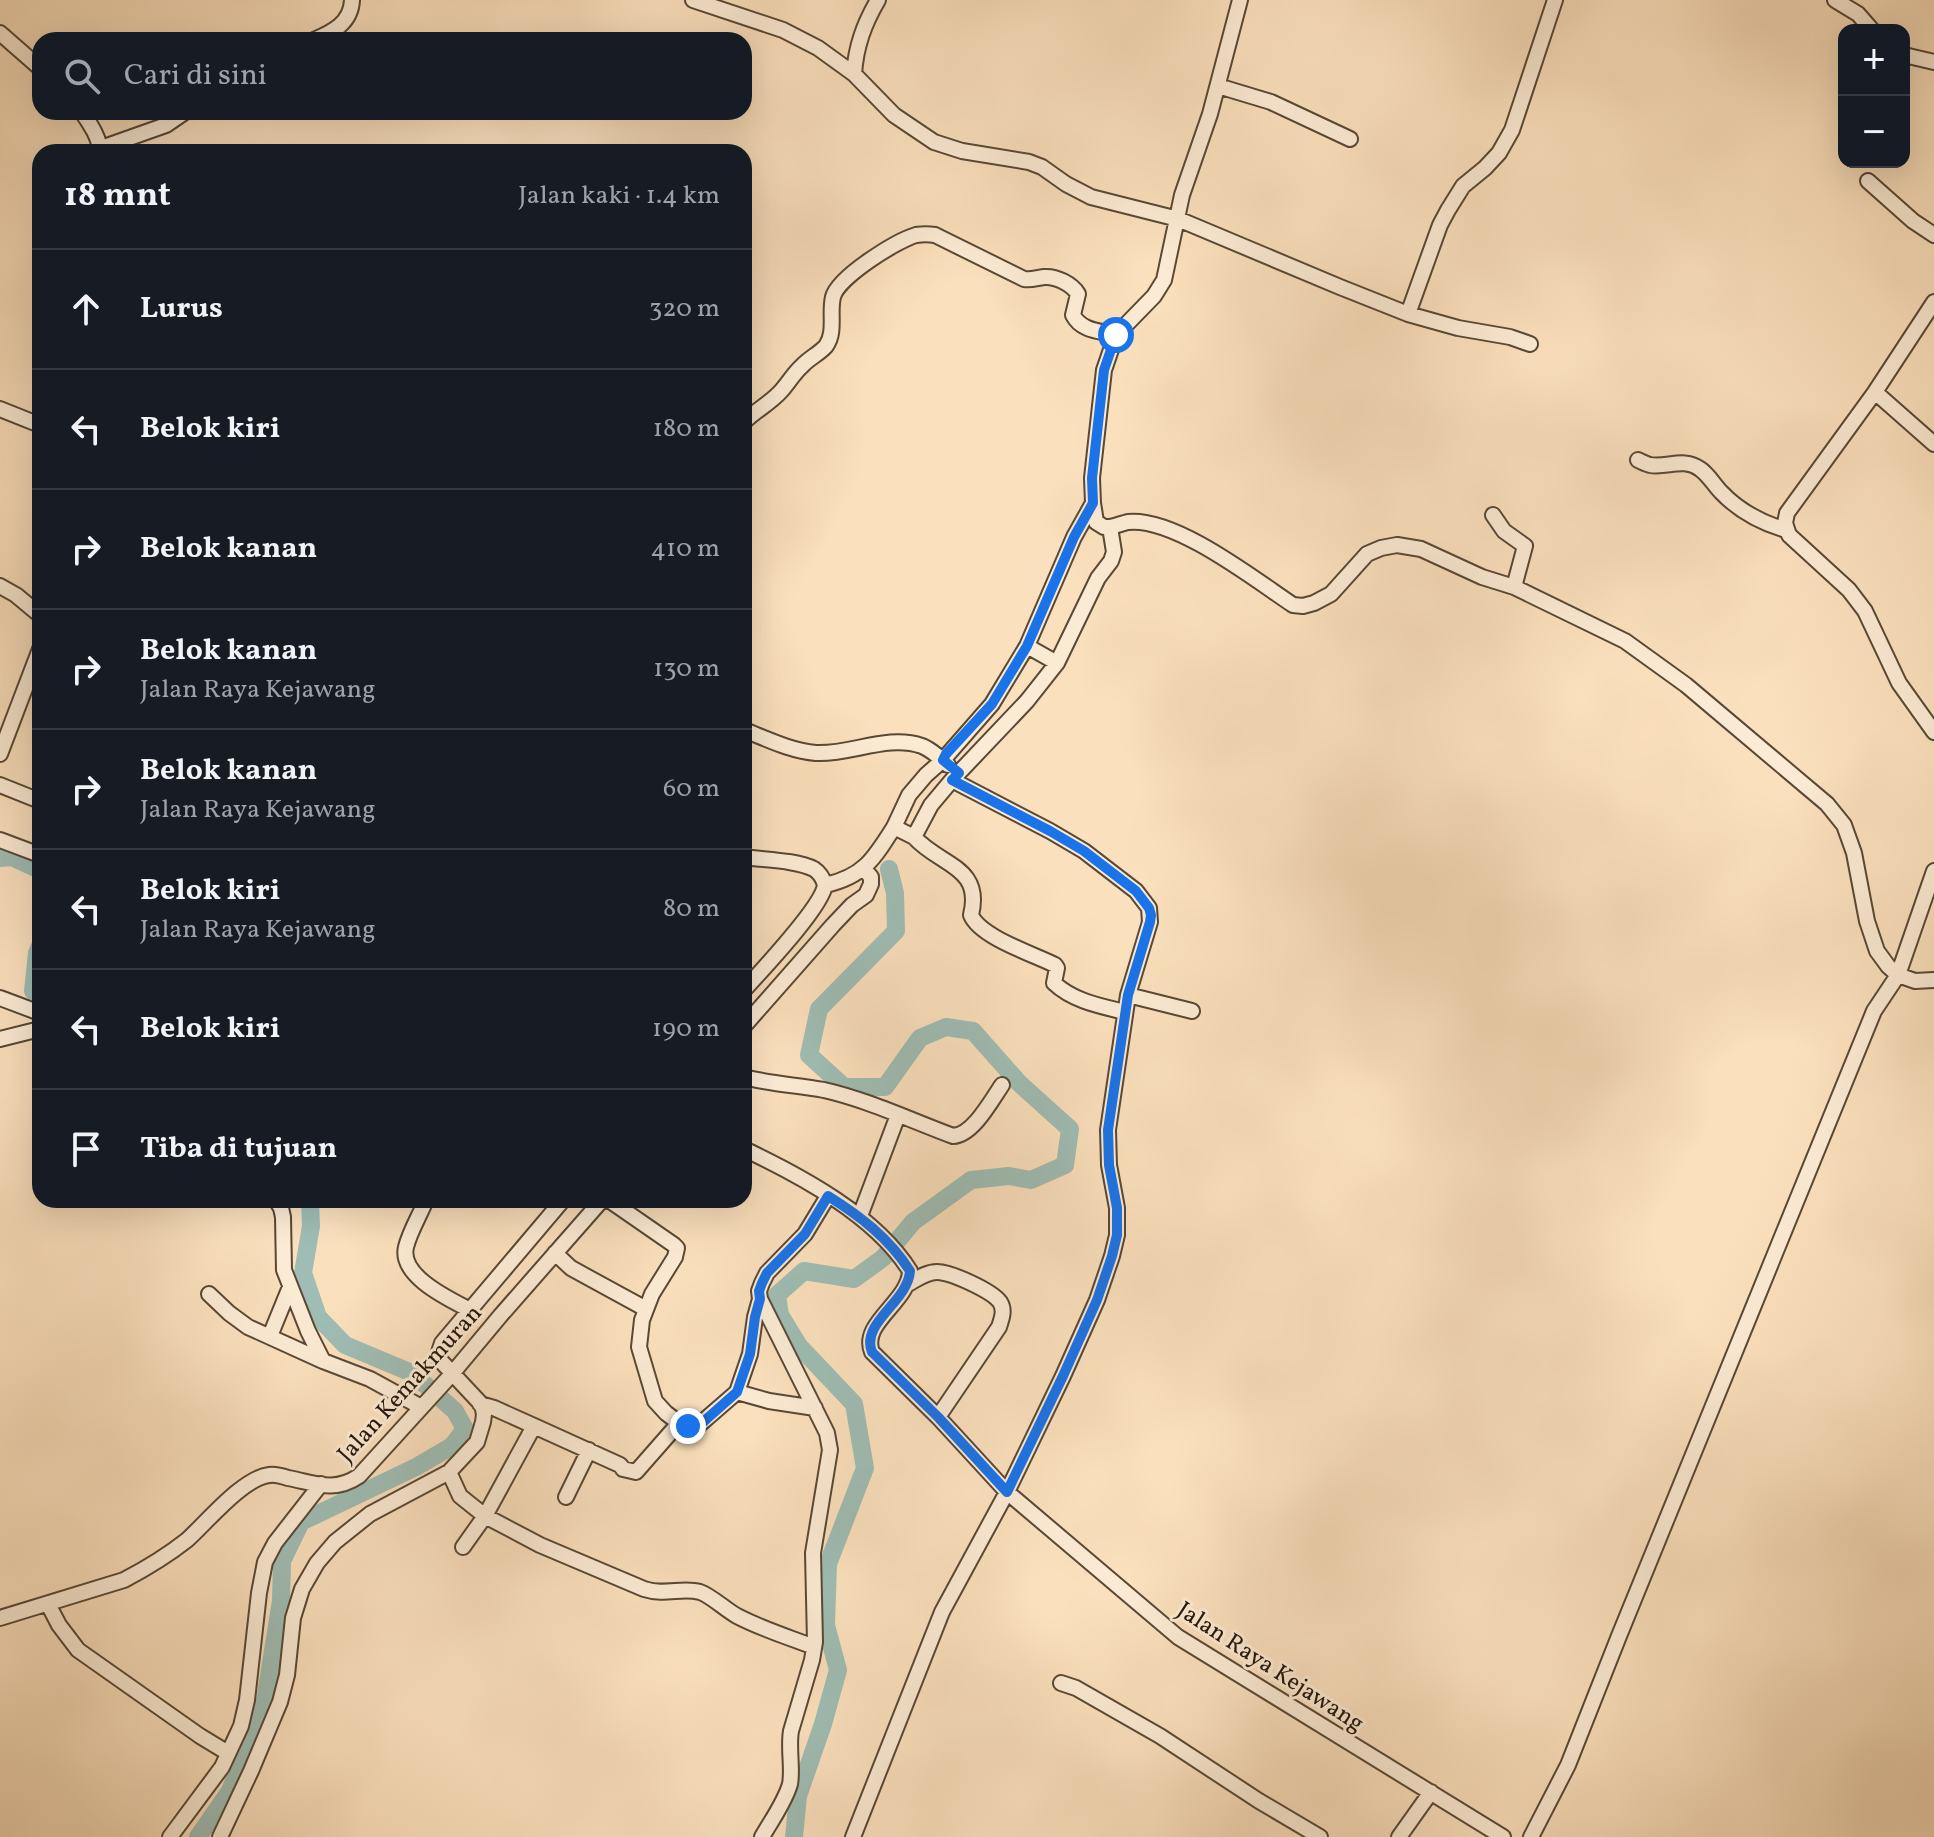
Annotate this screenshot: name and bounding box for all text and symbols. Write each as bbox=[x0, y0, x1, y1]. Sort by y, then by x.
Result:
map controls bbox=[1838, 24, 1910, 168]
button: + bbox=[1838, 24, 1910, 96]
search box bbox=[32, 32, 752, 120]
icon: search bbox=[60, 54, 104, 98]
text: Cari di sini bbox=[124, 55, 267, 97]
button: − bbox=[1838, 96, 1910, 168]
text: 18 mnt bbox=[64, 173, 171, 220]
text: Jalan kaki · 1.4 km bbox=[518, 178, 720, 214]
icon: ahead bbox=[64, 287, 108, 331]
text: Lurus bbox=[140, 288, 223, 330]
text: 320 m bbox=[649, 291, 720, 327]
route start bbox=[1098, 317, 1134, 353]
icon: left bbox=[64, 407, 108, 451]
text: Belok kiri bbox=[140, 408, 280, 450]
text: 180 m bbox=[653, 411, 720, 447]
icon: right bbox=[64, 527, 108, 571]
text: Belok kanan bbox=[140, 528, 317, 570]
text: 410 m bbox=[651, 531, 720, 567]
text: Belok kanan bbox=[140, 630, 317, 672]
icon: right bbox=[64, 647, 108, 691]
text: 130 m bbox=[653, 651, 720, 687]
text: Jalan Raya Kejawang bbox=[140, 672, 375, 708]
text: Belok kanan bbox=[140, 750, 317, 792]
icon: right bbox=[64, 767, 108, 811]
text: 60 m bbox=[663, 771, 720, 807]
text: Jalan Raya Kejawang bbox=[140, 792, 375, 828]
text: Belok kiri bbox=[140, 870, 280, 912]
icon: left bbox=[64, 887, 108, 931]
text: 80 m bbox=[663, 891, 720, 927]
text: Jalan Raya Kejawang bbox=[140, 912, 375, 948]
icon: left bbox=[64, 1007, 108, 1051]
text: Belok kiri bbox=[140, 1008, 280, 1050]
text: 190 m bbox=[652, 1011, 720, 1047]
icon: arrive bbox=[64, 1127, 108, 1171]
text: Tiba di tujuan bbox=[140, 1128, 337, 1170]
street label: Jalan Kemakmuran bbox=[330, 1298, 491, 1471]
route end bbox=[670, 1408, 706, 1444]
street label: Jalan Raya Kejawang bbox=[1170, 1594, 1370, 1741]

